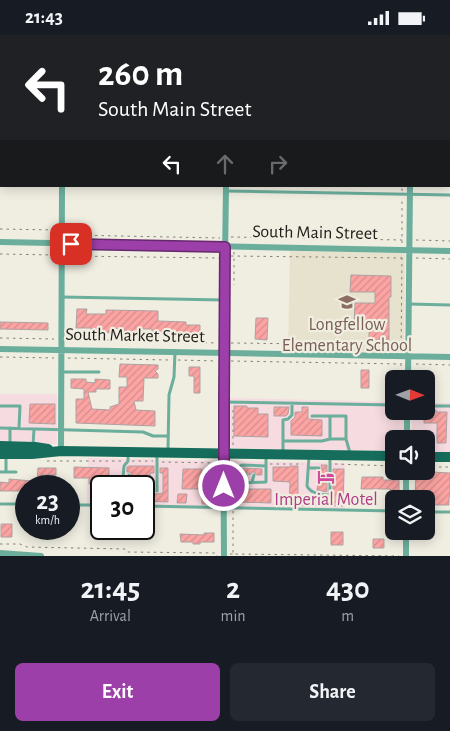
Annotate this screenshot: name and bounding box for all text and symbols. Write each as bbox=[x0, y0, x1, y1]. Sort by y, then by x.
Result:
text: 21:43 bbox=[25, 8, 63, 27]
icon: left bbox=[15, 55, 80, 120]
text: 260 m bbox=[98, 57, 183, 92]
text: South Main Street bbox=[98, 98, 251, 120]
icon: left bbox=[158, 150, 186, 178]
icon: ahead bbox=[211, 150, 239, 178]
icon: right bbox=[264, 150, 292, 178]
pin bbox=[50, 223, 92, 265]
street label: South Main Street bbox=[252, 223, 378, 243]
icon: arrive bbox=[57, 230, 85, 258]
school or university icon: Longfellow Elementary School bbox=[337, 292, 357, 312]
place label: Longfellow Elementary School bbox=[282, 316, 412, 355]
street label: South Market Street bbox=[65, 326, 205, 346]
north arrow bbox=[385, 370, 435, 420]
map controls bbox=[385, 370, 435, 540]
button: sound bbox=[385, 430, 435, 480]
position arrow bbox=[197, 459, 249, 511]
hotel icon: Imperial Motel bbox=[316, 467, 336, 487]
speed limit sign: 30 bbox=[90, 475, 155, 540]
text: 23 bbox=[36, 489, 59, 514]
button: layers bbox=[385, 490, 435, 540]
place label: Imperial Motel bbox=[274, 491, 378, 509]
text: km/h bbox=[35, 514, 60, 526]
text: 21:45 bbox=[80, 574, 140, 604]
text: 2 bbox=[226, 574, 240, 604]
text: 430 bbox=[326, 574, 370, 604]
text: Arrival bbox=[90, 608, 131, 624]
text: min bbox=[221, 608, 246, 624]
text: m bbox=[341, 608, 354, 624]
button: Exit bbox=[15, 663, 220, 721]
button: Share bbox=[230, 663, 435, 721]

